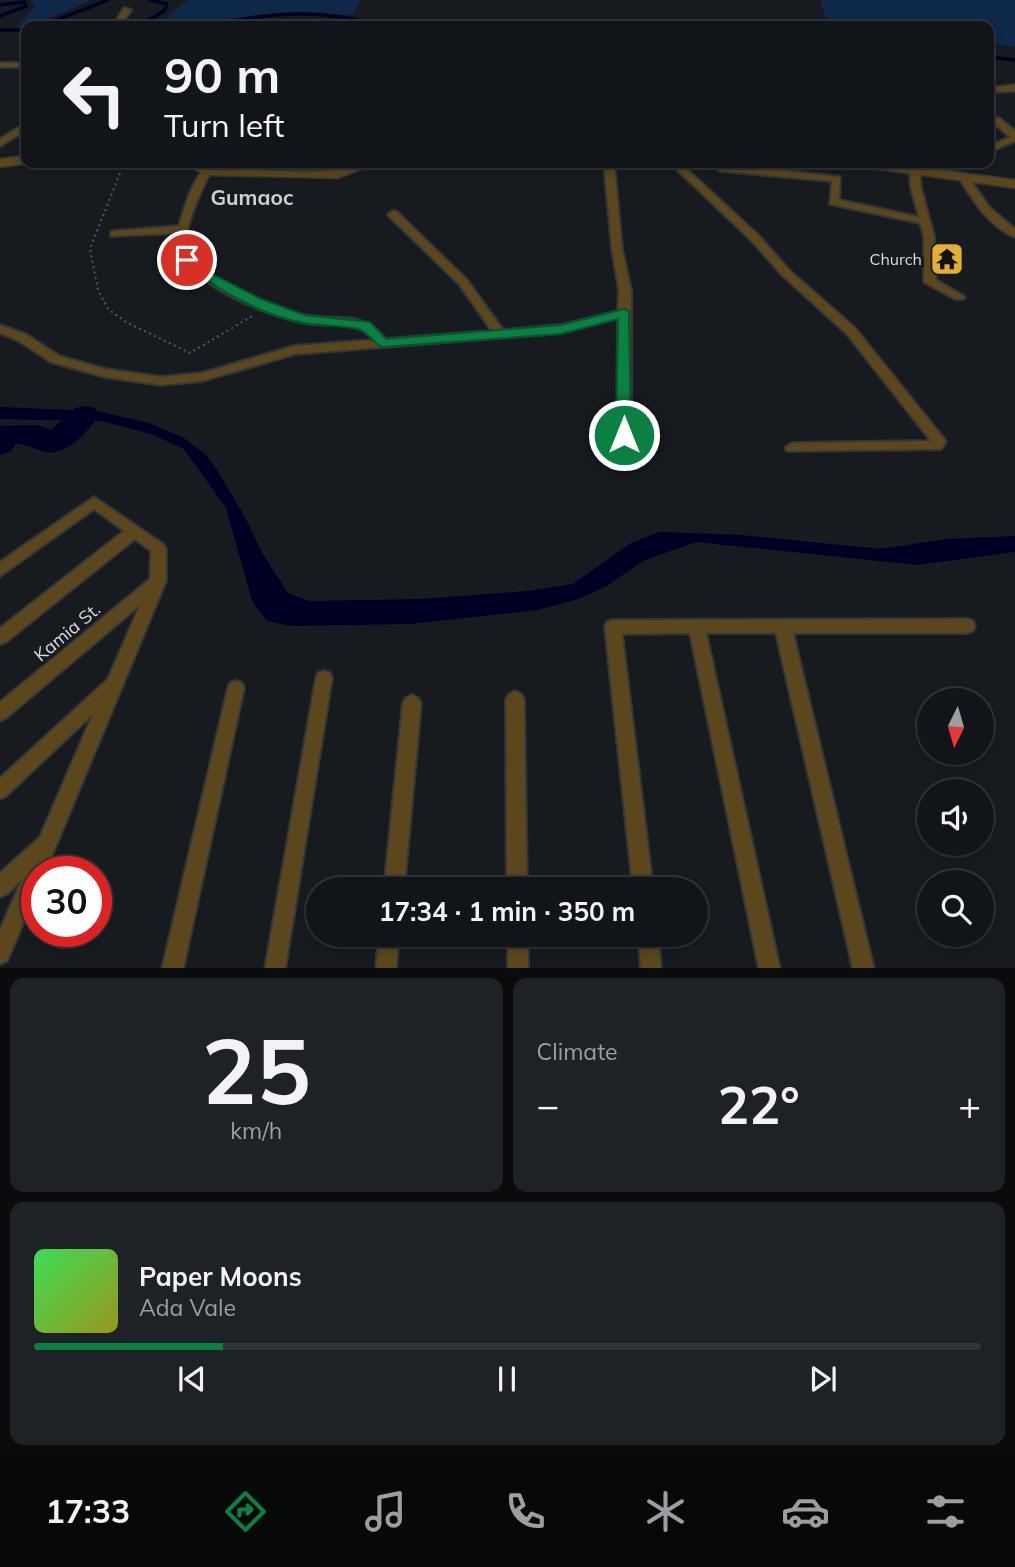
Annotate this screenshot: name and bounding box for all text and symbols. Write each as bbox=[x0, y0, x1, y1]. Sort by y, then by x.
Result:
text: 90 m bbox=[164, 44, 280, 105]
icon: left bbox=[49, 49, 140, 140]
text: Turn left bbox=[164, 105, 284, 145]
district label: Gumaoc bbox=[211, 184, 293, 210]
pin bbox=[157, 230, 217, 290]
temple icon: Church bbox=[928, 240, 966, 278]
icon: arrive bbox=[168, 241, 206, 279]
place label: Church bbox=[869, 249, 922, 269]
position arrow bbox=[587, 398, 661, 472]
street label: Kamia St. bbox=[29, 598, 105, 666]
north arrow bbox=[917, 688, 994, 765]
map controls bbox=[917, 688, 994, 947]
button: sound bbox=[917, 779, 994, 856]
speed limit sign: 30 bbox=[21, 856, 112, 947]
button: search bbox=[917, 870, 994, 947]
text: 17:34 · 1 min · 350 m bbox=[379, 895, 635, 928]
text: 25 bbox=[202, 1013, 311, 1127]
text: Climate bbox=[537, 1037, 618, 1066]
text: 22° bbox=[718, 1072, 800, 1137]
text: − bbox=[537, 1081, 559, 1129]
text: + bbox=[958, 1081, 981, 1129]
text: km/h bbox=[230, 1116, 282, 1145]
text: Paper Moons bbox=[139, 1260, 302, 1293]
text: Ada Vale bbox=[139, 1293, 236, 1322]
icon: previous bbox=[173, 1360, 211, 1398]
icon: pause bbox=[488, 1360, 526, 1398]
icon: next bbox=[804, 1360, 842, 1398]
icon: directions bbox=[221, 1487, 270, 1536]
icon: music bbox=[361, 1487, 410, 1536]
icon: phone bbox=[501, 1487, 550, 1536]
icon: climate bbox=[641, 1487, 690, 1536]
icon: car bbox=[781, 1487, 830, 1536]
icon: filters bbox=[921, 1487, 970, 1536]
text: 17:33 bbox=[45, 1491, 130, 1531]

